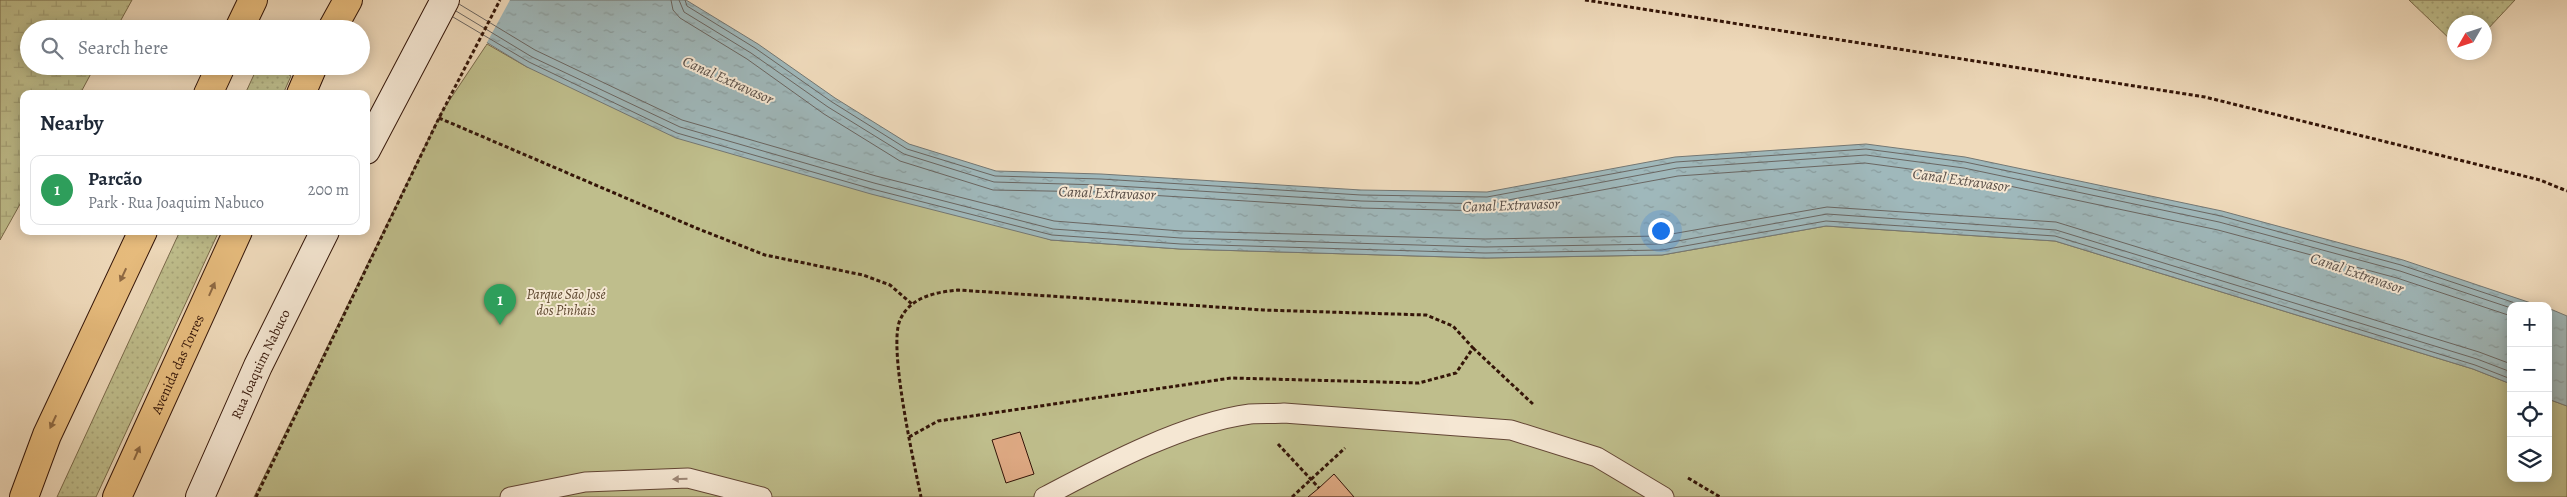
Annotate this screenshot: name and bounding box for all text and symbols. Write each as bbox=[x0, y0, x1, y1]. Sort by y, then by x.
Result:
north arrow bbox=[2447, 15, 2492, 60]
search box bbox=[20, 20, 370, 75]
icon: search bbox=[38, 34, 66, 62]
text: Search here bbox=[78, 35, 168, 61]
water label: Canal Extravasor bbox=[679, 51, 777, 109]
text: Nearby bbox=[40, 109, 103, 137]
water label: Canal Extravasor bbox=[1911, 163, 2011, 197]
text: Parcão bbox=[88, 166, 142, 192]
text: 1 bbox=[54, 179, 60, 201]
text: 200 m bbox=[308, 179, 349, 201]
water label: Canal Extravasor bbox=[1058, 181, 1157, 205]
text: Park · Rua Joaquim Nabuco bbox=[88, 192, 264, 214]
water label: Canal Extravasor bbox=[1462, 193, 1561, 217]
your location bbox=[1648, 218, 1674, 244]
water label: Canal Extravasor bbox=[2308, 248, 2407, 299]
one-way arrow bbox=[118, 268, 126, 282]
one-way arrow bbox=[208, 282, 216, 296]
pin: 1 bbox=[484, 284, 516, 325]
park label: Parque São José dos Pinhais bbox=[527, 285, 605, 320]
map controls bbox=[2507, 302, 2552, 482]
button: + bbox=[2507, 302, 2552, 347]
street label: Rua Joaquim Nabuco bbox=[226, 306, 294, 422]
street label: Avenida das Torres bbox=[146, 311, 208, 418]
button: − bbox=[2507, 347, 2552, 392]
button: locate bbox=[2507, 392, 2552, 437]
one-way arrow bbox=[49, 415, 57, 429]
button: layers bbox=[2507, 437, 2552, 482]
one-way arrow bbox=[134, 446, 142, 460]
one-way arrow bbox=[672, 475, 688, 483]

